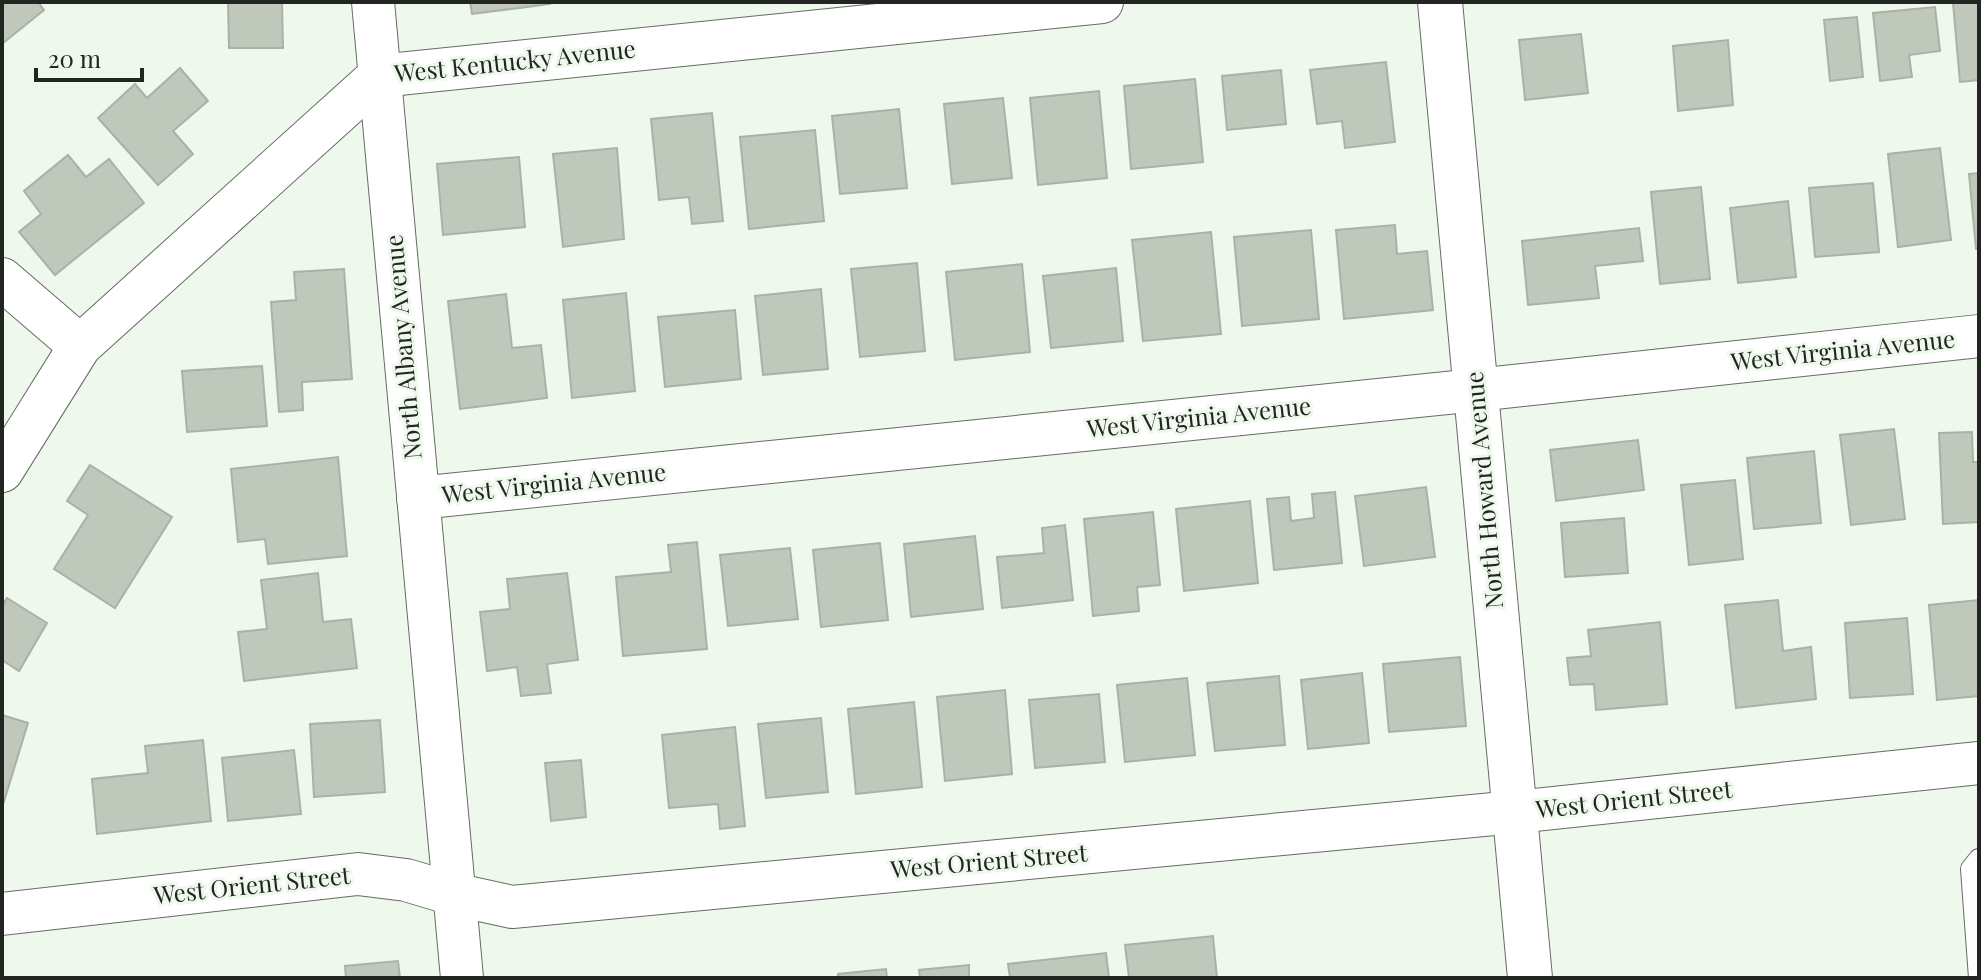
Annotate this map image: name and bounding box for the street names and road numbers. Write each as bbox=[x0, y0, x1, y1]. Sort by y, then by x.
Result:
street label: West Kentucky Avenue bbox=[392, 31, 637, 89]
street label: North Albany Avenue bbox=[376, 233, 428, 461]
street label: West Virginia Avenue bbox=[1728, 321, 1957, 377]
street label: North Howard Avenue bbox=[1457, 370, 1509, 610]
street label: West Virginia Avenue bbox=[1084, 388, 1313, 444]
street label: West Virginia Avenue bbox=[439, 454, 668, 510]
street label: West Orient Street bbox=[1533, 772, 1734, 824]
street label: West Orient Street bbox=[888, 835, 1089, 885]
street label: West Orient Street bbox=[151, 858, 352, 910]

